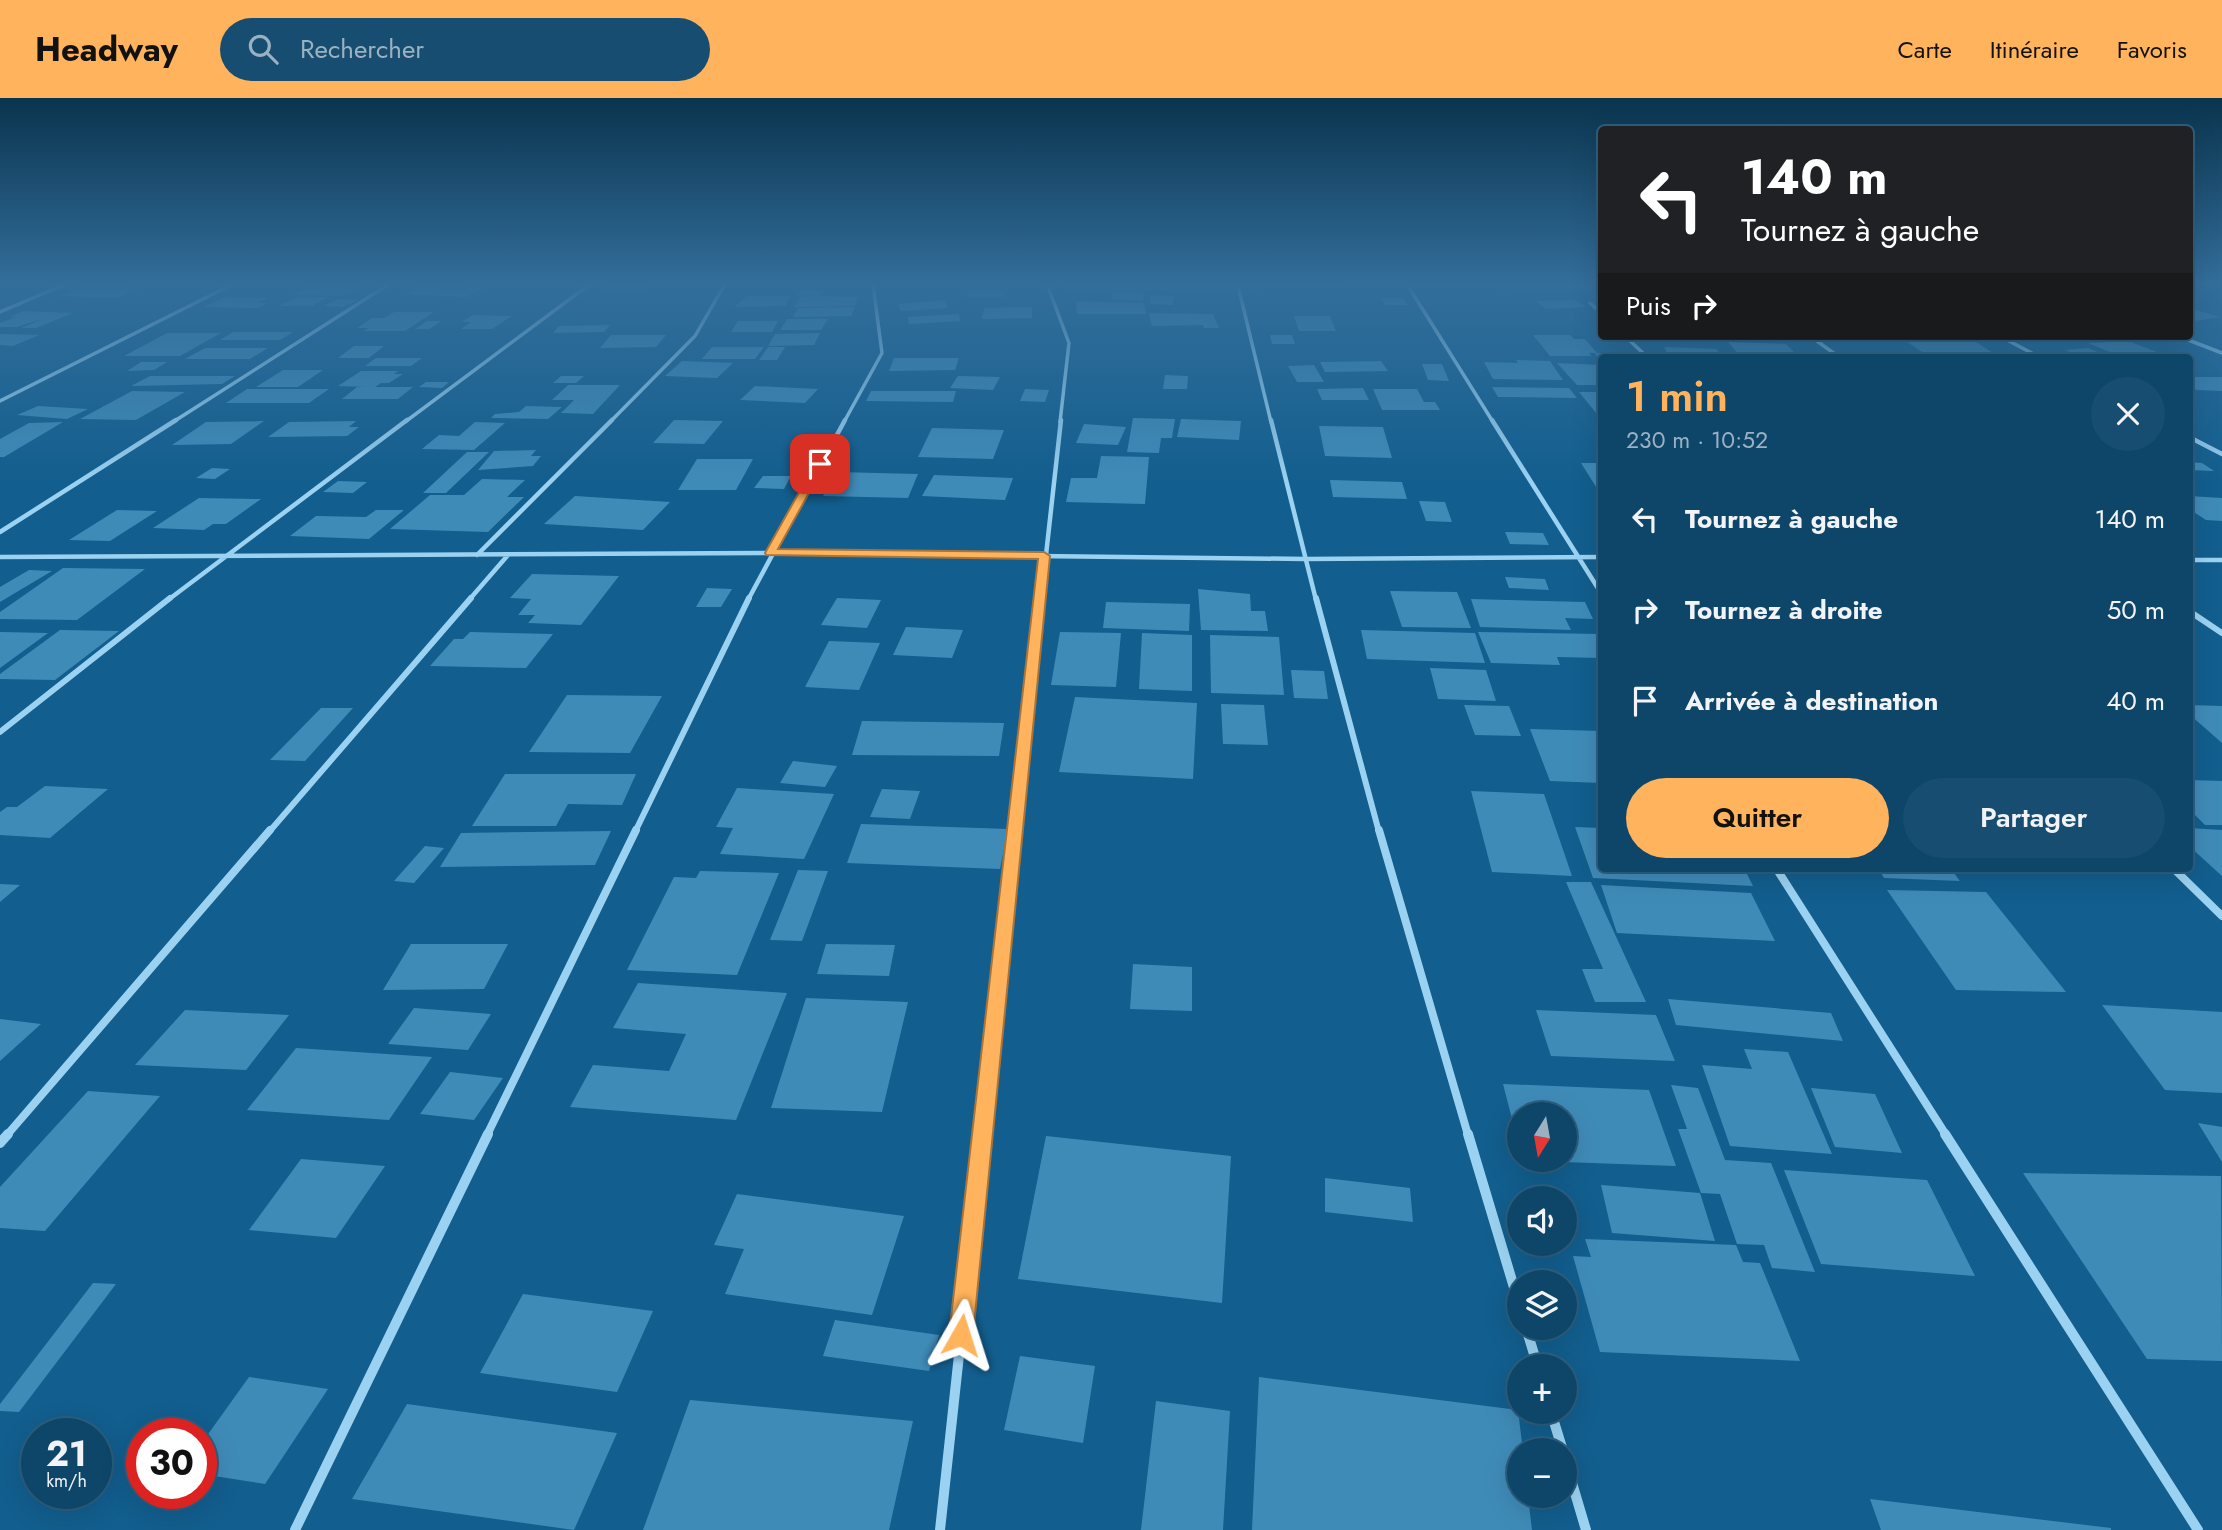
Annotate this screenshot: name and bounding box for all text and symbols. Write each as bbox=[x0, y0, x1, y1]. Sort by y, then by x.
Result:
search box bbox=[220, 18, 710, 81]
text: Headway bbox=[35, 26, 178, 73]
icon: search bbox=[244, 30, 282, 68]
text: Rechercher bbox=[300, 30, 424, 68]
text: Carte bbox=[1897, 32, 1952, 67]
text: Itinéraire bbox=[1990, 32, 2079, 67]
text: Favoris bbox=[2117, 32, 2187, 67]
text: 140 m bbox=[1741, 142, 1887, 212]
icon: left bbox=[1626, 154, 1717, 245]
text: Tournez à gauche bbox=[1741, 207, 1979, 253]
text: Puis bbox=[1626, 287, 1671, 325]
icon: right bbox=[1685, 287, 1723, 325]
text: 1 min bbox=[1626, 366, 1728, 427]
button: close bbox=[2091, 377, 2165, 451]
text: 230 m · 10:52 bbox=[1626, 423, 1768, 457]
pin bbox=[790, 434, 850, 494]
icon: arrive bbox=[801, 445, 839, 483]
icon: left bbox=[1626, 500, 1664, 538]
text: Tournez à gauche bbox=[1685, 500, 1898, 538]
text: 140 m bbox=[2094, 500, 2165, 538]
icon: right bbox=[1626, 591, 1664, 629]
text: Tournez à droite bbox=[1685, 591, 1883, 629]
text: 50 m bbox=[2107, 591, 2165, 629]
icon: arrive bbox=[1626, 682, 1664, 720]
text: Arrivée à destination bbox=[1685, 682, 1938, 720]
text: 40 m bbox=[2106, 682, 2165, 720]
button: Quitter bbox=[1626, 778, 1889, 858]
button: Partager bbox=[1903, 778, 2165, 858]
north arrow bbox=[1507, 1102, 1577, 1172]
map controls bbox=[1507, 1102, 1577, 1508]
button: sound bbox=[1507, 1186, 1577, 1256]
button: layers bbox=[1507, 1270, 1577, 1340]
position arrow bbox=[924, 1298, 998, 1372]
button: + bbox=[1507, 1354, 1577, 1424]
speed limit sign: 30 bbox=[126, 1418, 217, 1509]
text: 21 bbox=[46, 1429, 87, 1479]
button: − bbox=[1507, 1438, 1577, 1508]
text: km/h bbox=[46, 1468, 87, 1494]

